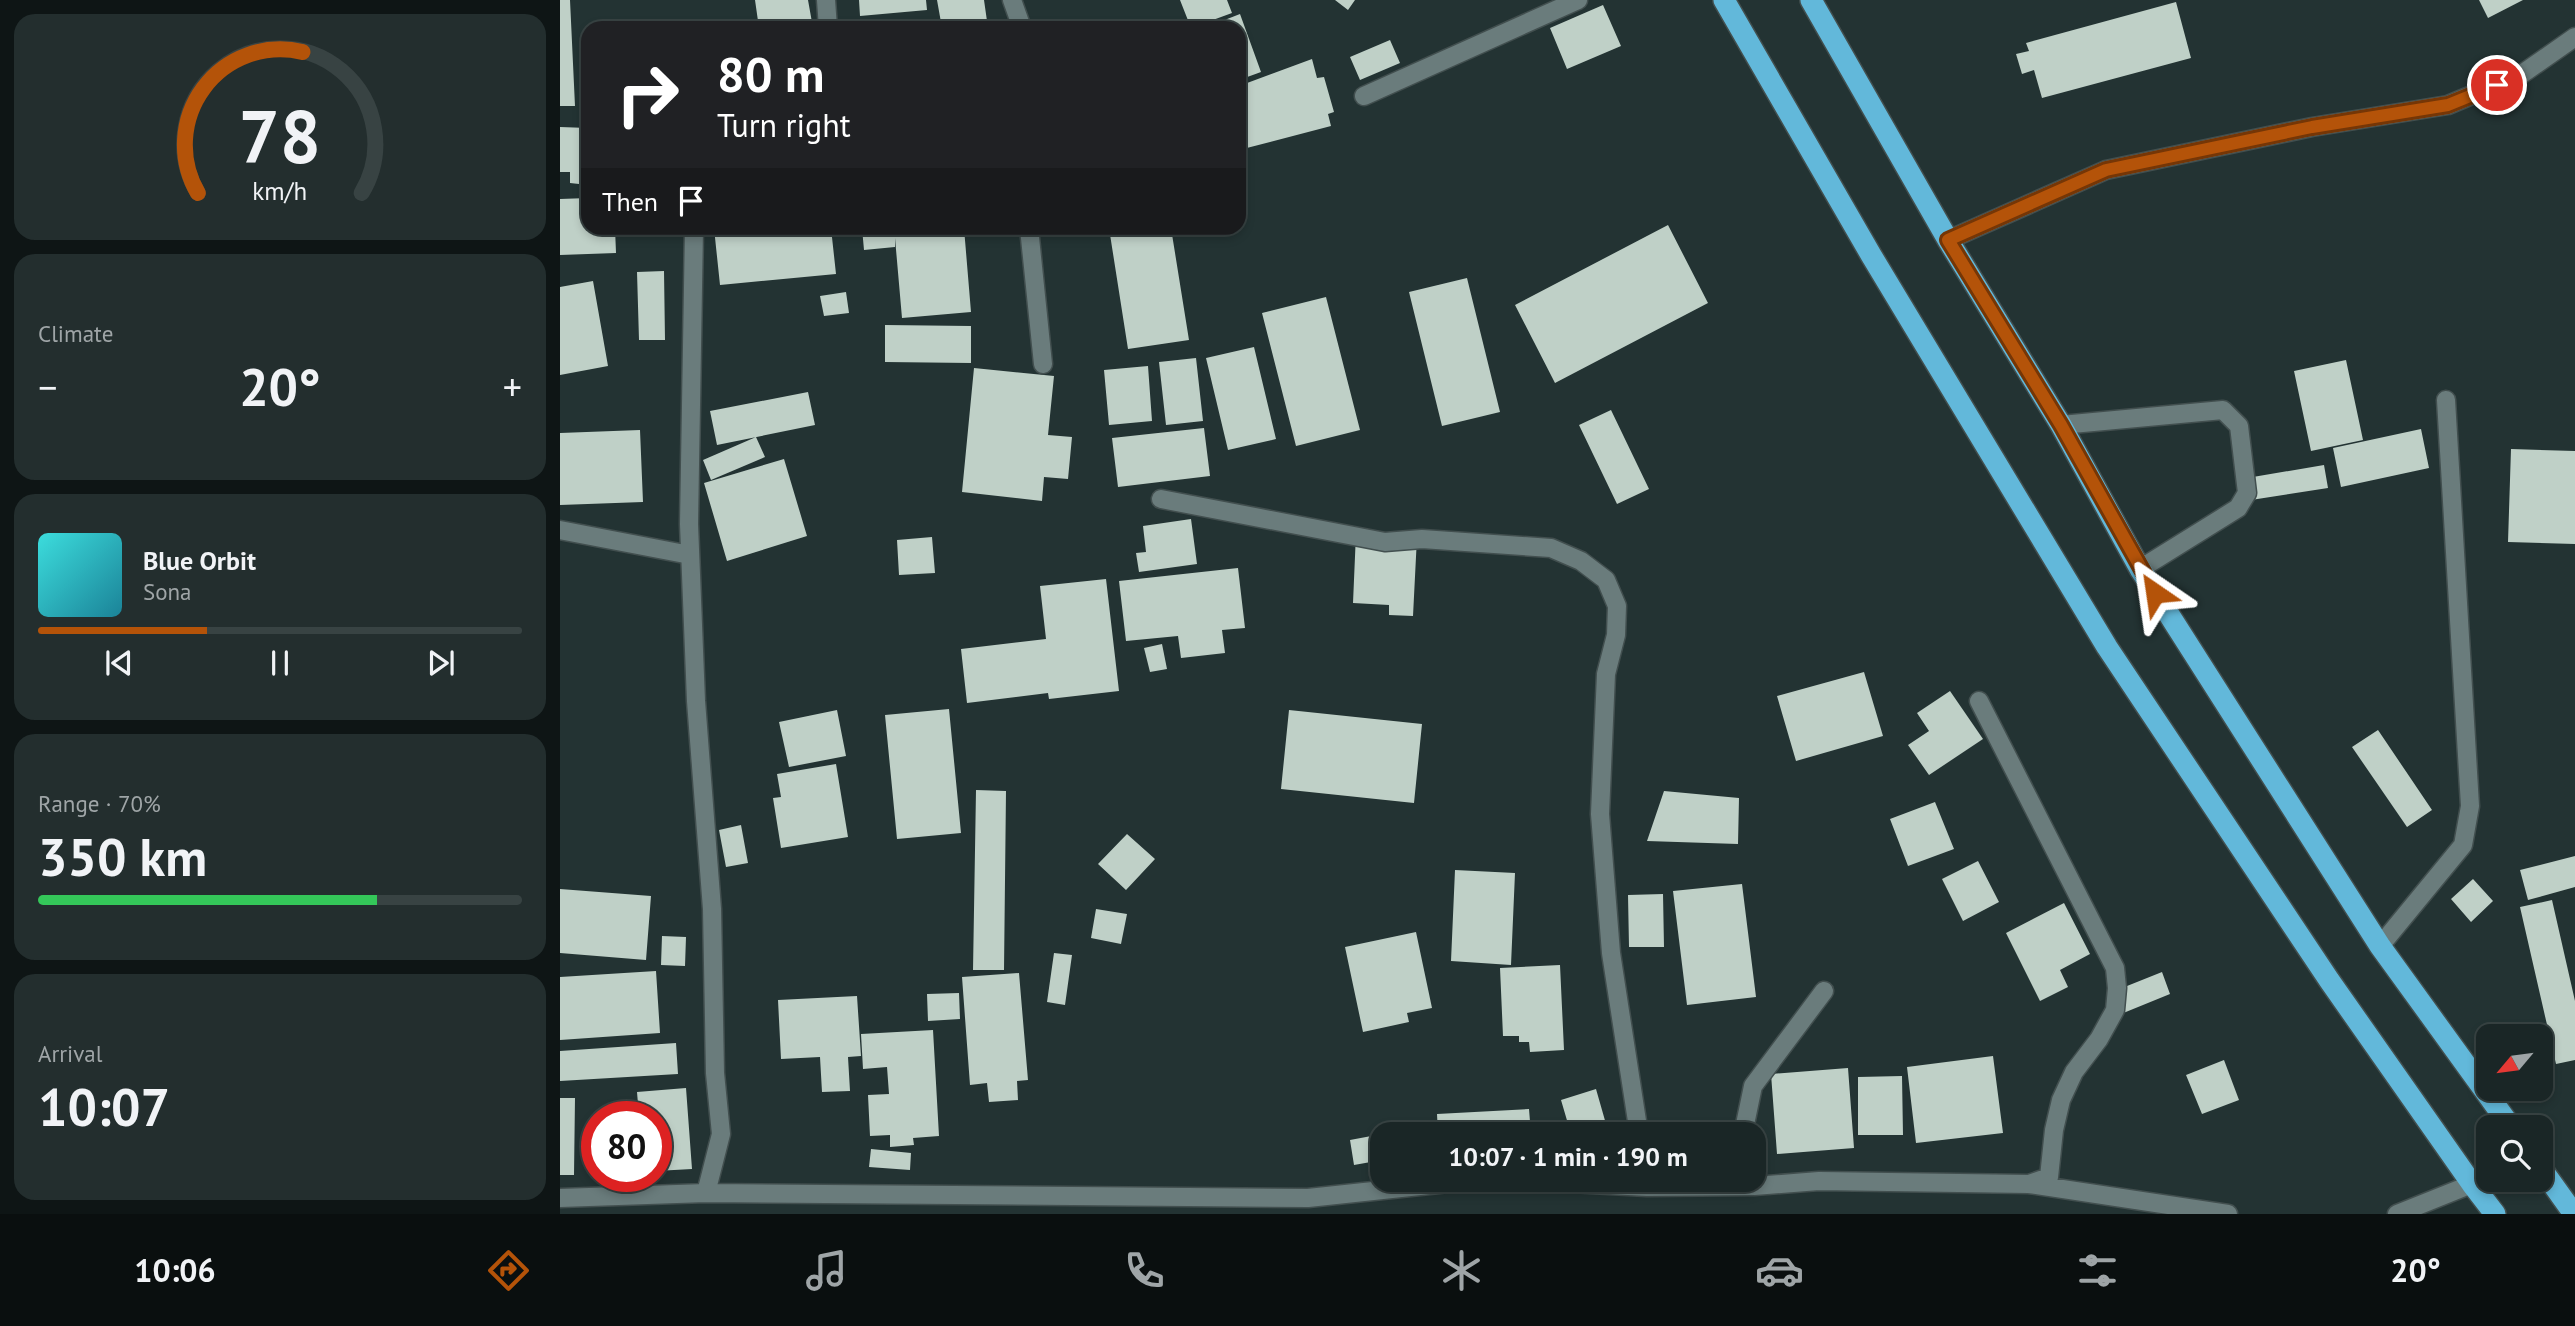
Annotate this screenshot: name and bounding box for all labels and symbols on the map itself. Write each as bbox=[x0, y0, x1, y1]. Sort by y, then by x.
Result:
pin bbox=[2467, 55, 2527, 115]
position arrow bbox=[2118, 556, 2192, 630]
north arrow bbox=[2476, 1024, 2553, 1101]
speed limit sign: 80 bbox=[581, 1101, 672, 1192]

